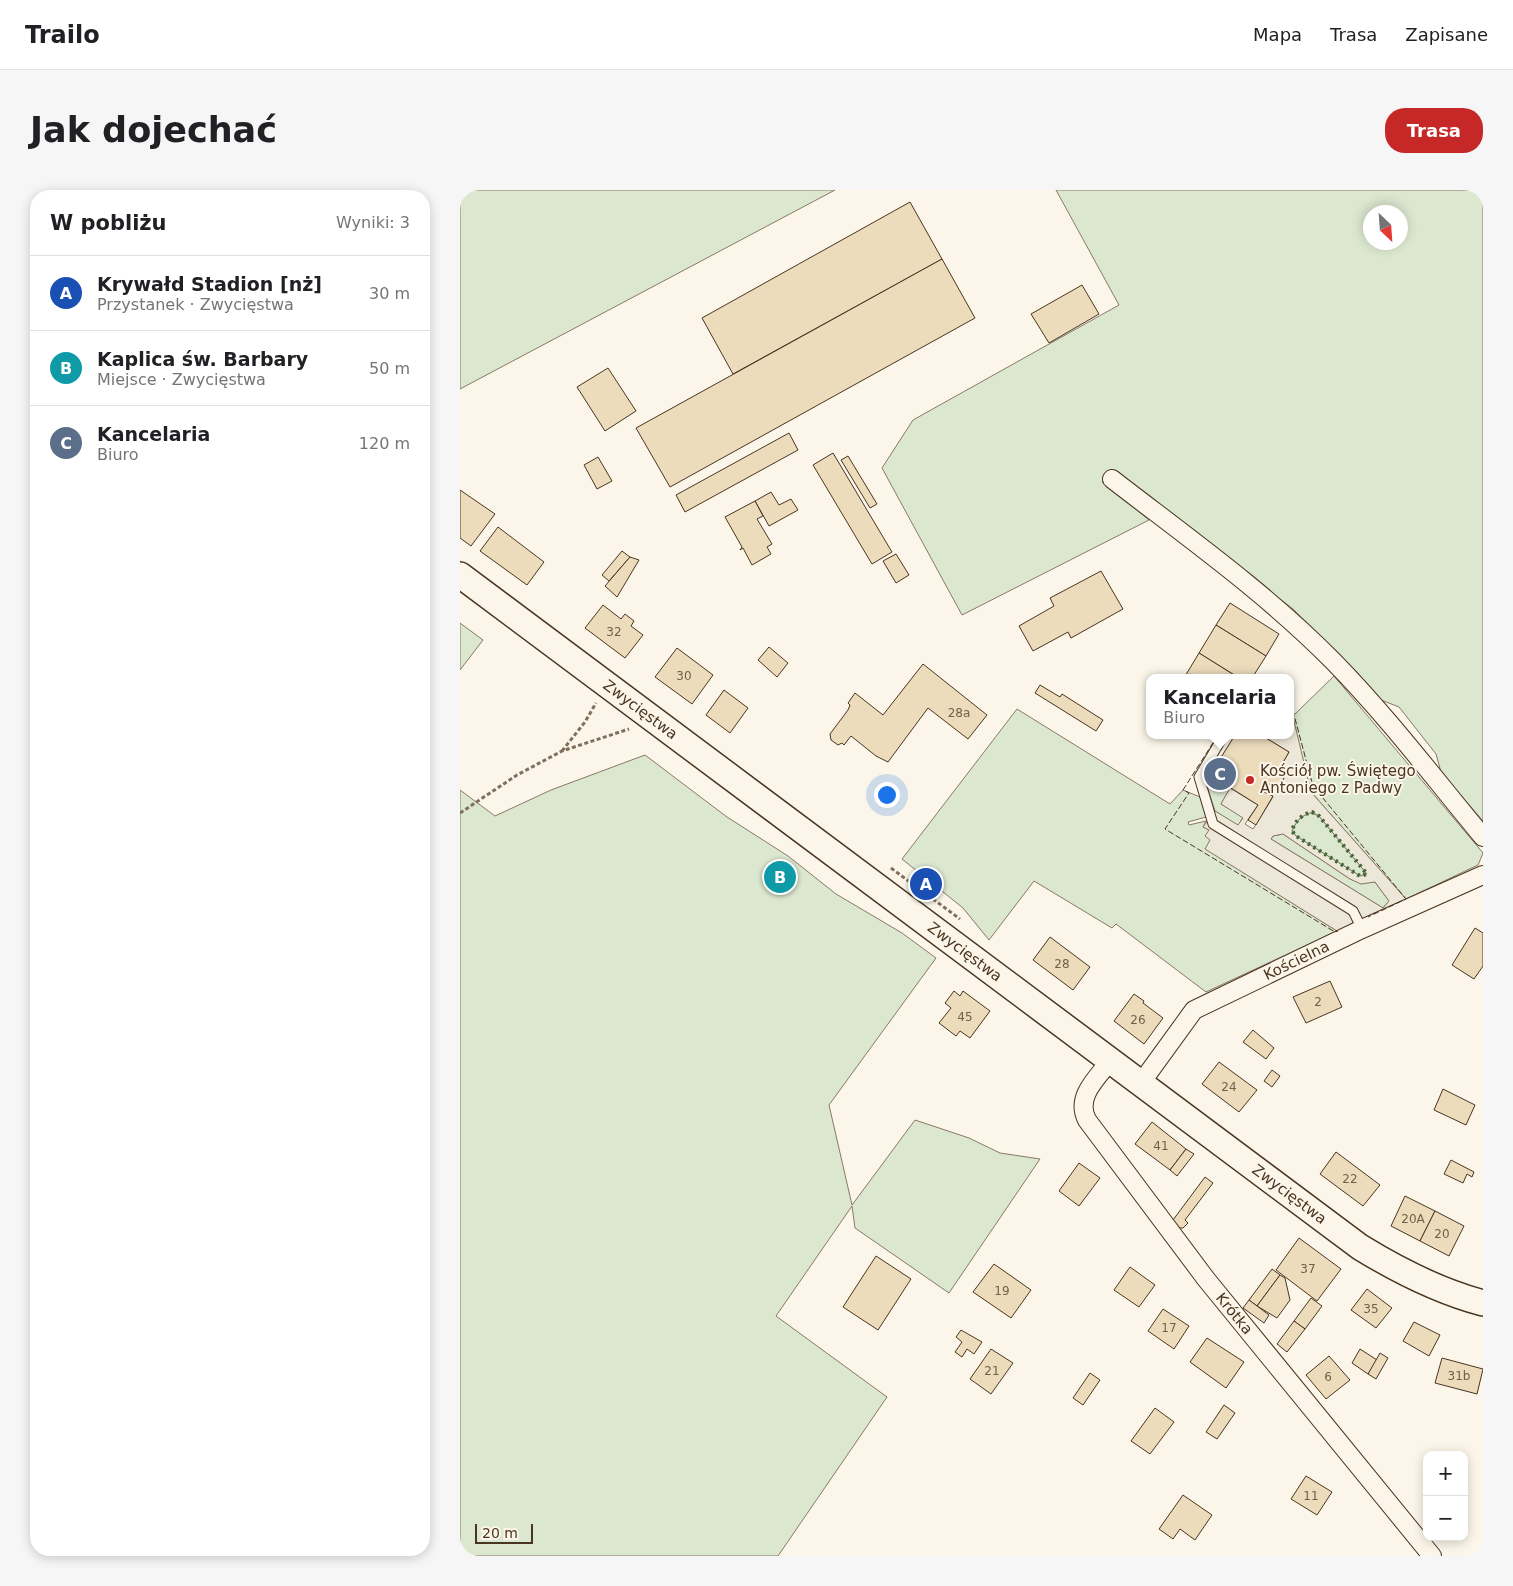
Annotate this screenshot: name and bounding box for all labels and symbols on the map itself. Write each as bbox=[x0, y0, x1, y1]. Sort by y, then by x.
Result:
north arrow bbox=[1363, 205, 1408, 250]
house number: 32 bbox=[606, 625, 622, 639]
house number: 30 bbox=[676, 669, 692, 683]
street label: Zwycięstwa bbox=[600, 676, 681, 743]
house number: 28a bbox=[948, 706, 970, 720]
pin: C bbox=[1204, 755, 1236, 793]
place label: Kościół pw. Świętego Antoniego z Padwy bbox=[1260, 761, 1416, 797]
marker: Kościół pw. Świętego Antoniego z Padwy bbox=[1244, 774, 1256, 786]
your location bbox=[874, 782, 900, 808]
pin: B bbox=[764, 858, 796, 896]
pin: A bbox=[910, 865, 942, 903]
street label: Zwycięstwa bbox=[924, 918, 1006, 986]
street label: Kościelna bbox=[1261, 937, 1332, 984]
house number: 28 bbox=[1054, 957, 1070, 971]
house number: 2 bbox=[1314, 995, 1322, 1009]
house number: 45 bbox=[957, 1010, 973, 1024]
house number: 26 bbox=[1130, 1013, 1146, 1027]
house number: 24 bbox=[1221, 1080, 1237, 1094]
house number: 41 bbox=[1153, 1139, 1169, 1153]
street label: Zwycięstwa bbox=[1249, 1161, 1330, 1228]
house number: 22 bbox=[1342, 1172, 1358, 1186]
house number: 20A bbox=[1401, 1212, 1426, 1226]
house number: 20 bbox=[1434, 1227, 1450, 1241]
house number: 37 bbox=[1300, 1262, 1316, 1276]
house number: 19 bbox=[994, 1284, 1010, 1298]
street label: Krótka bbox=[1212, 1289, 1257, 1338]
house number: 35 bbox=[1363, 1302, 1379, 1316]
house number: 17 bbox=[1161, 1321, 1177, 1335]
house number: 21 bbox=[984, 1364, 1000, 1378]
house number: 31b bbox=[1448, 1369, 1470, 1383]
house number: 6 bbox=[1324, 1370, 1332, 1384]
house number: 11 bbox=[1303, 1489, 1319, 1503]
scale bar bbox=[475, 1521, 532, 1544]

